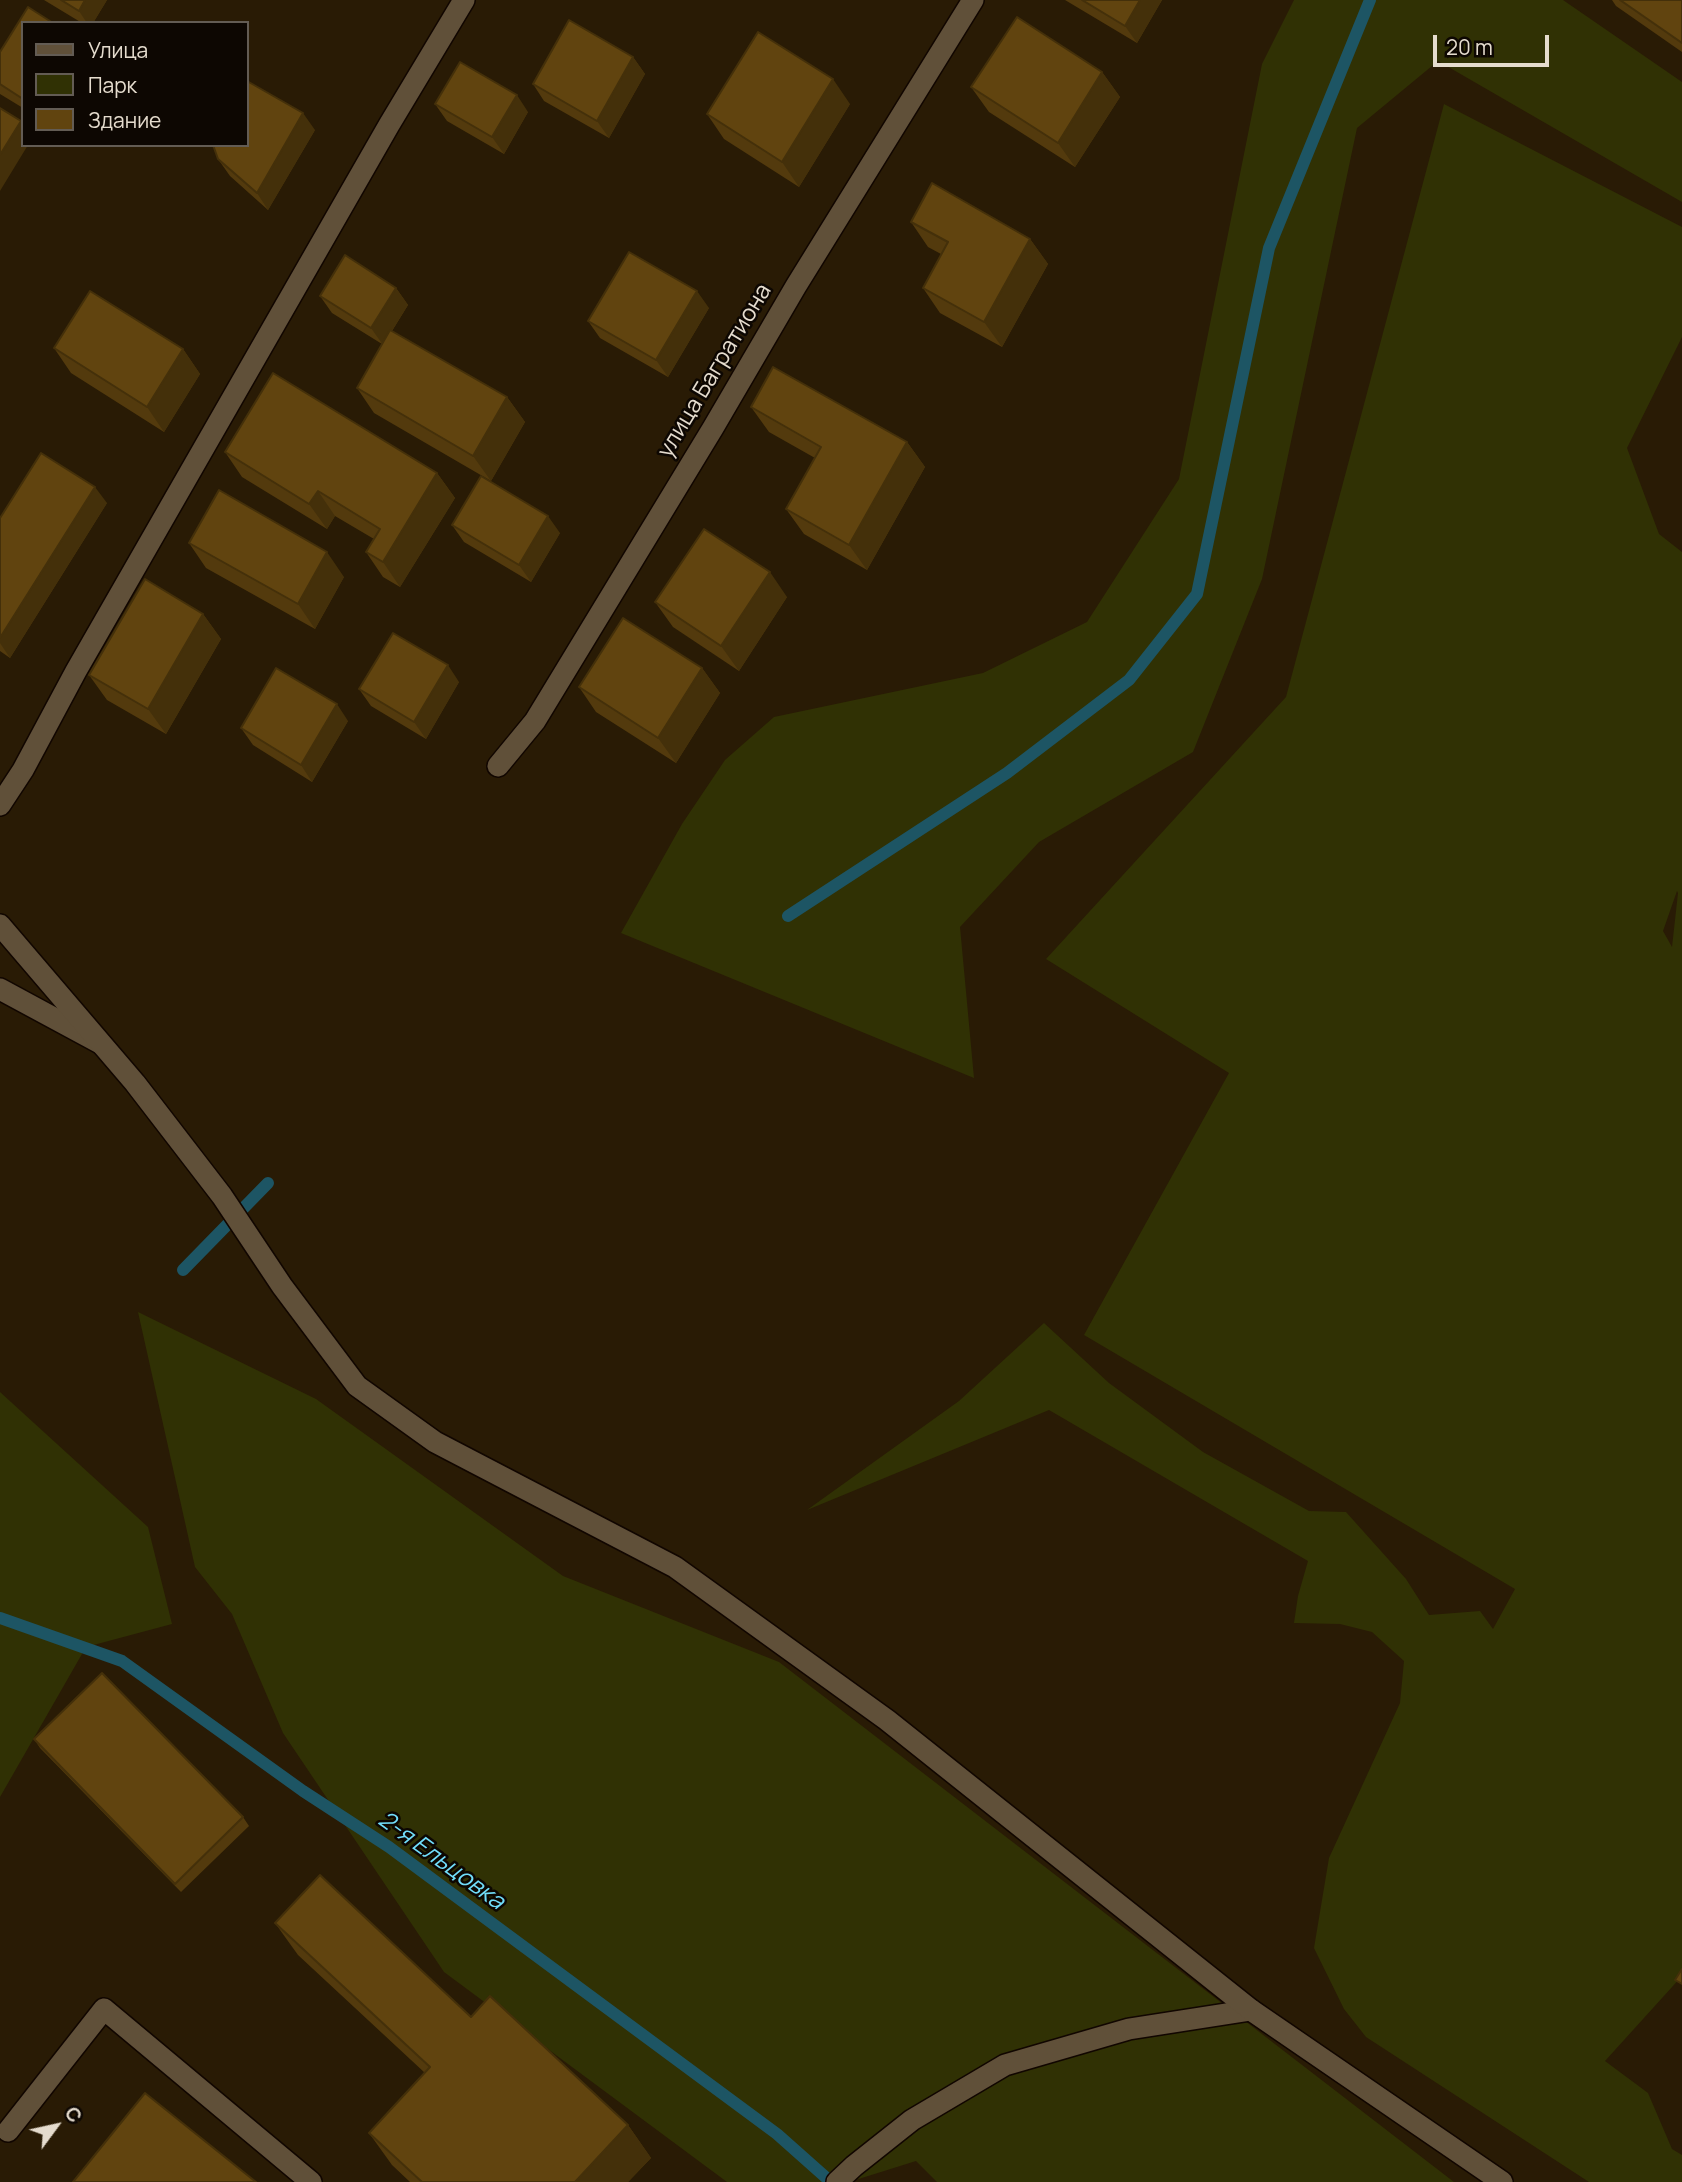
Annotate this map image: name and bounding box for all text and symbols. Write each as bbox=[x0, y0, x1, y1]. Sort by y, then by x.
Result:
legend bbox=[21, 21, 248, 147]
scale bar bbox=[1437, 21, 1552, 65]
text: 20 m bbox=[1446, 33, 1493, 61]
text: Улица bbox=[88, 36, 148, 64]
text: Парк bbox=[88, 71, 137, 99]
text: Здание bbox=[88, 106, 161, 134]
street label: улица Багратиона bbox=[652, 279, 778, 463]
water label: 2-я Ельцовка bbox=[372, 1806, 510, 1916]
north arrow bbox=[21, 2091, 91, 2161]
text: С bbox=[59, 2102, 88, 2128]

